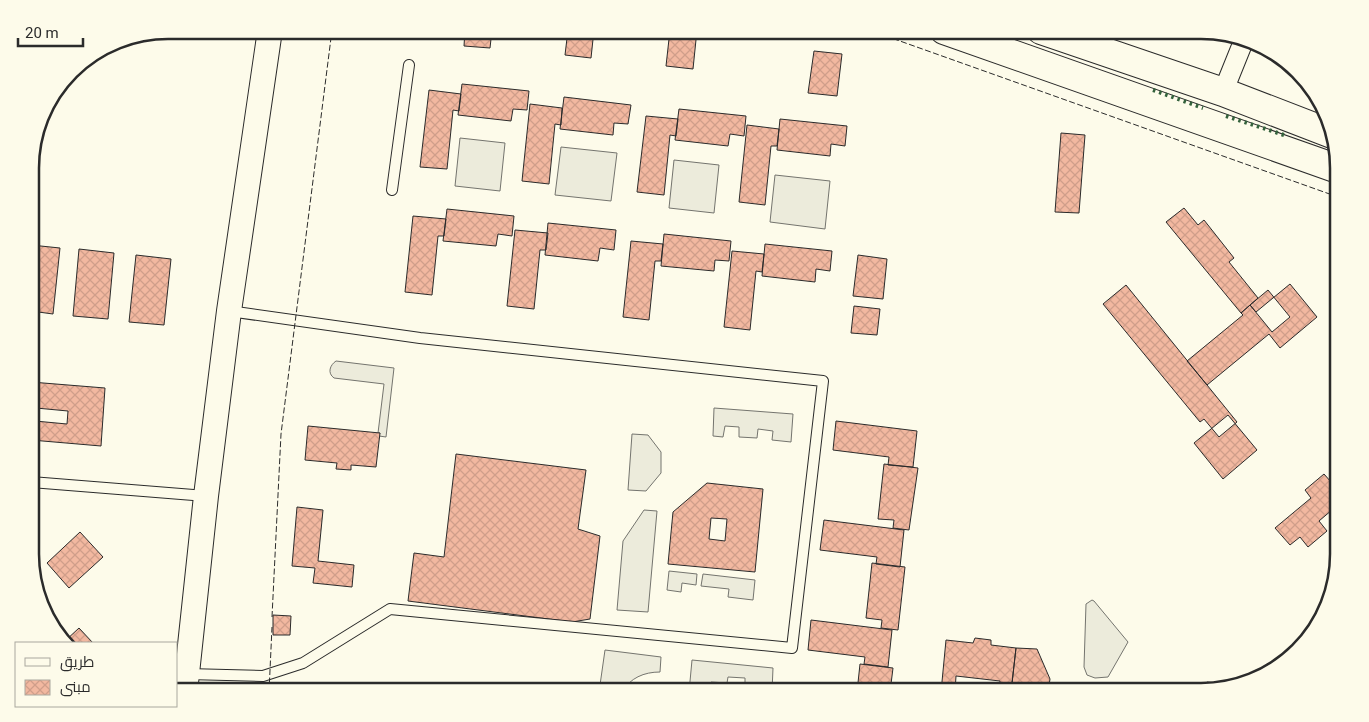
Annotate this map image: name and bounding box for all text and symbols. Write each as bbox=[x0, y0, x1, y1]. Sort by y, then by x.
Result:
scale bar bbox=[18, 15, 82, 47]
text: 20 m bbox=[25, 24, 59, 42]
legend bbox=[15, 642, 178, 707]
text: طريق bbox=[60, 653, 94, 672]
text: مبنى bbox=[60, 678, 91, 697]

